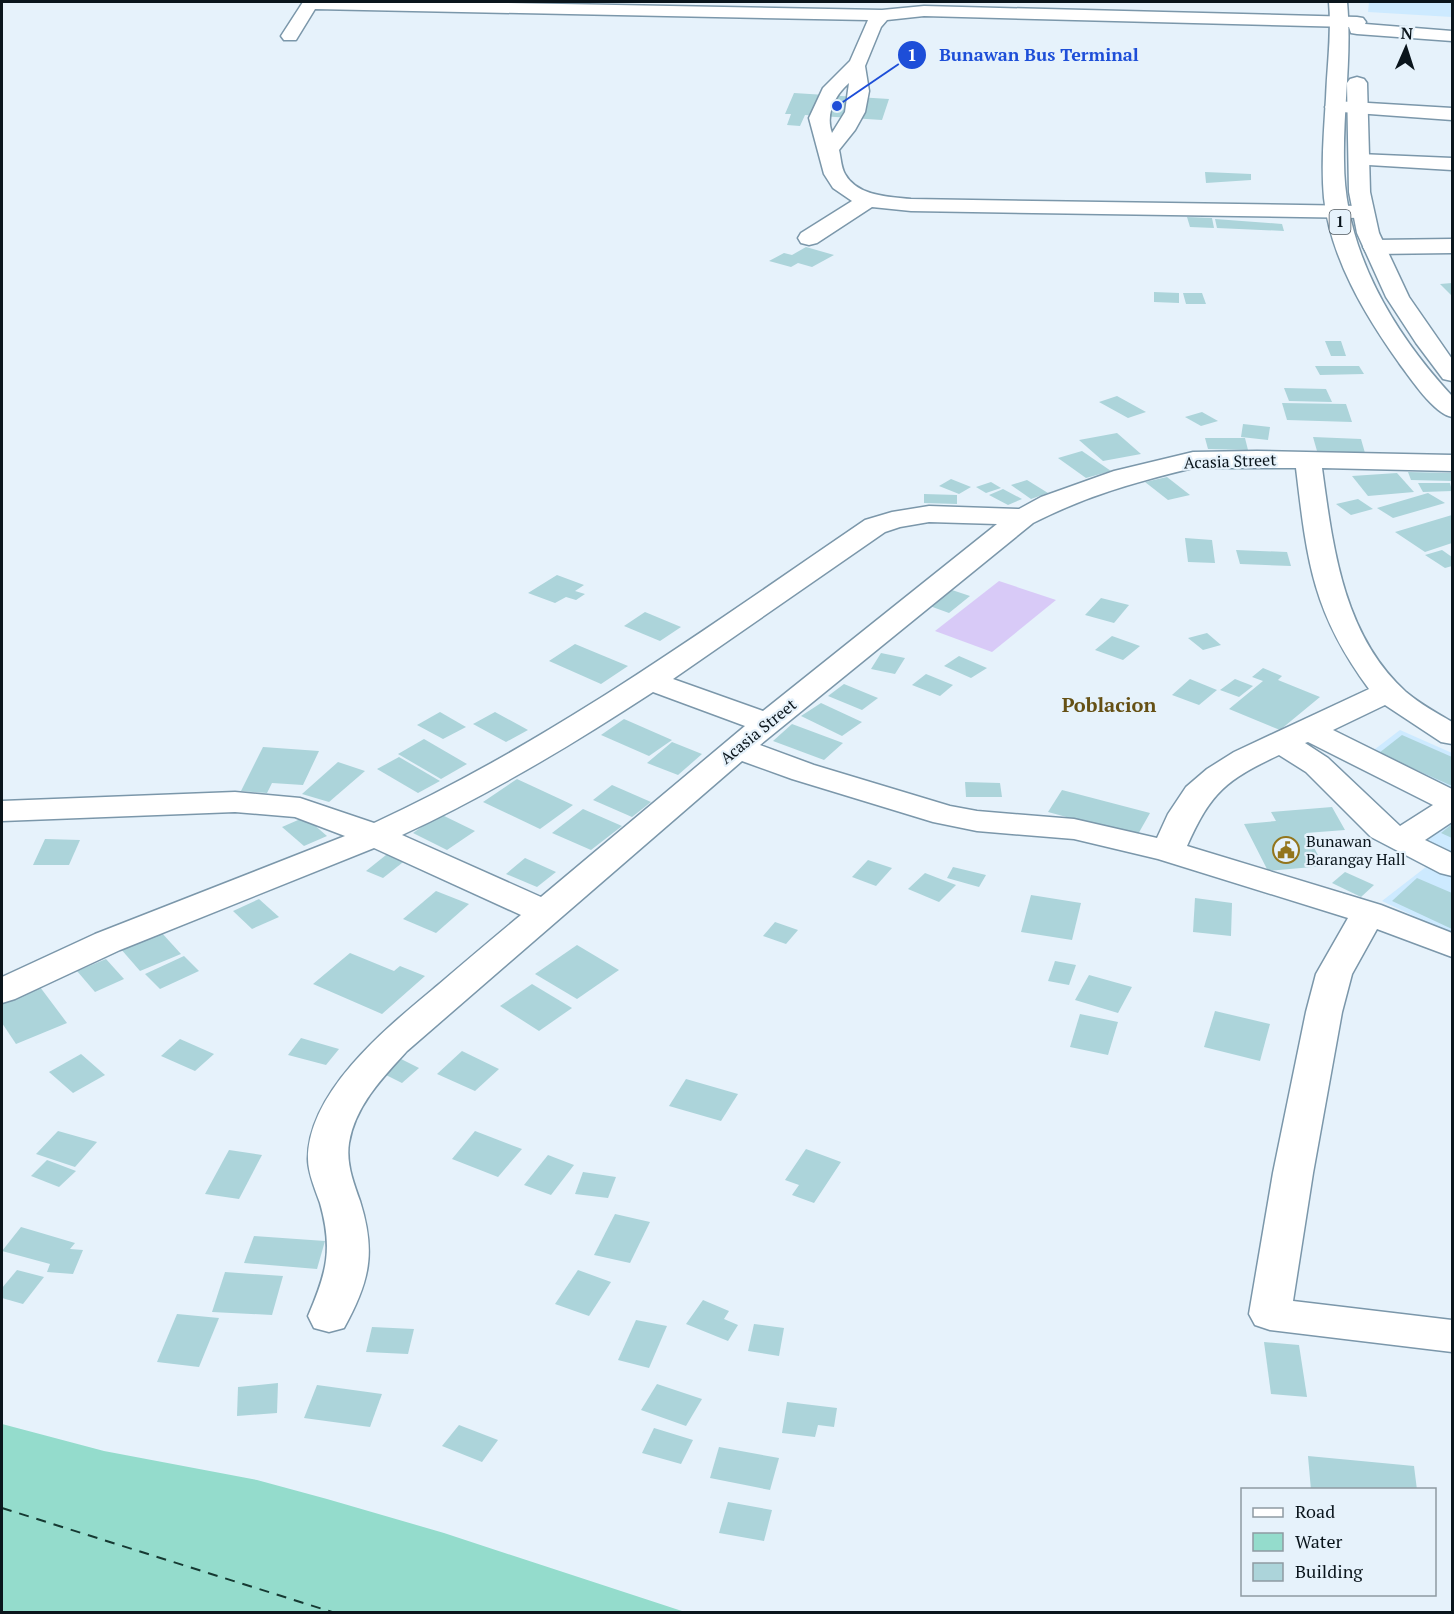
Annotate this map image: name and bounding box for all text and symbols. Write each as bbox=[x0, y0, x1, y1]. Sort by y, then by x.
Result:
north arrow bbox=[1376, 18, 1436, 78]
text: N bbox=[1400, 22, 1413, 44]
callout: Bunawan Bus Terminal bbox=[897, 37, 1150, 73]
text: 1 bbox=[907, 42, 917, 66]
text: Bunawan Bus Terminal bbox=[939, 42, 1139, 66]
road number: 1 bbox=[1330, 210, 1350, 234]
street label: Acasia Street bbox=[1183, 448, 1277, 474]
district label: Poblacion bbox=[1062, 691, 1156, 718]
street label: Acasia Street bbox=[715, 693, 801, 769]
place label: Bunawan Barangay Hall bbox=[1306, 830, 1406, 870]
public building icon: Bunawan Barangay Hall bbox=[1271, 835, 1301, 865]
legend bbox=[1241, 1488, 1436, 1596]
text: Road bbox=[1295, 1499, 1335, 1523]
text: Water bbox=[1295, 1529, 1342, 1553]
text: Building bbox=[1295, 1559, 1363, 1583]

